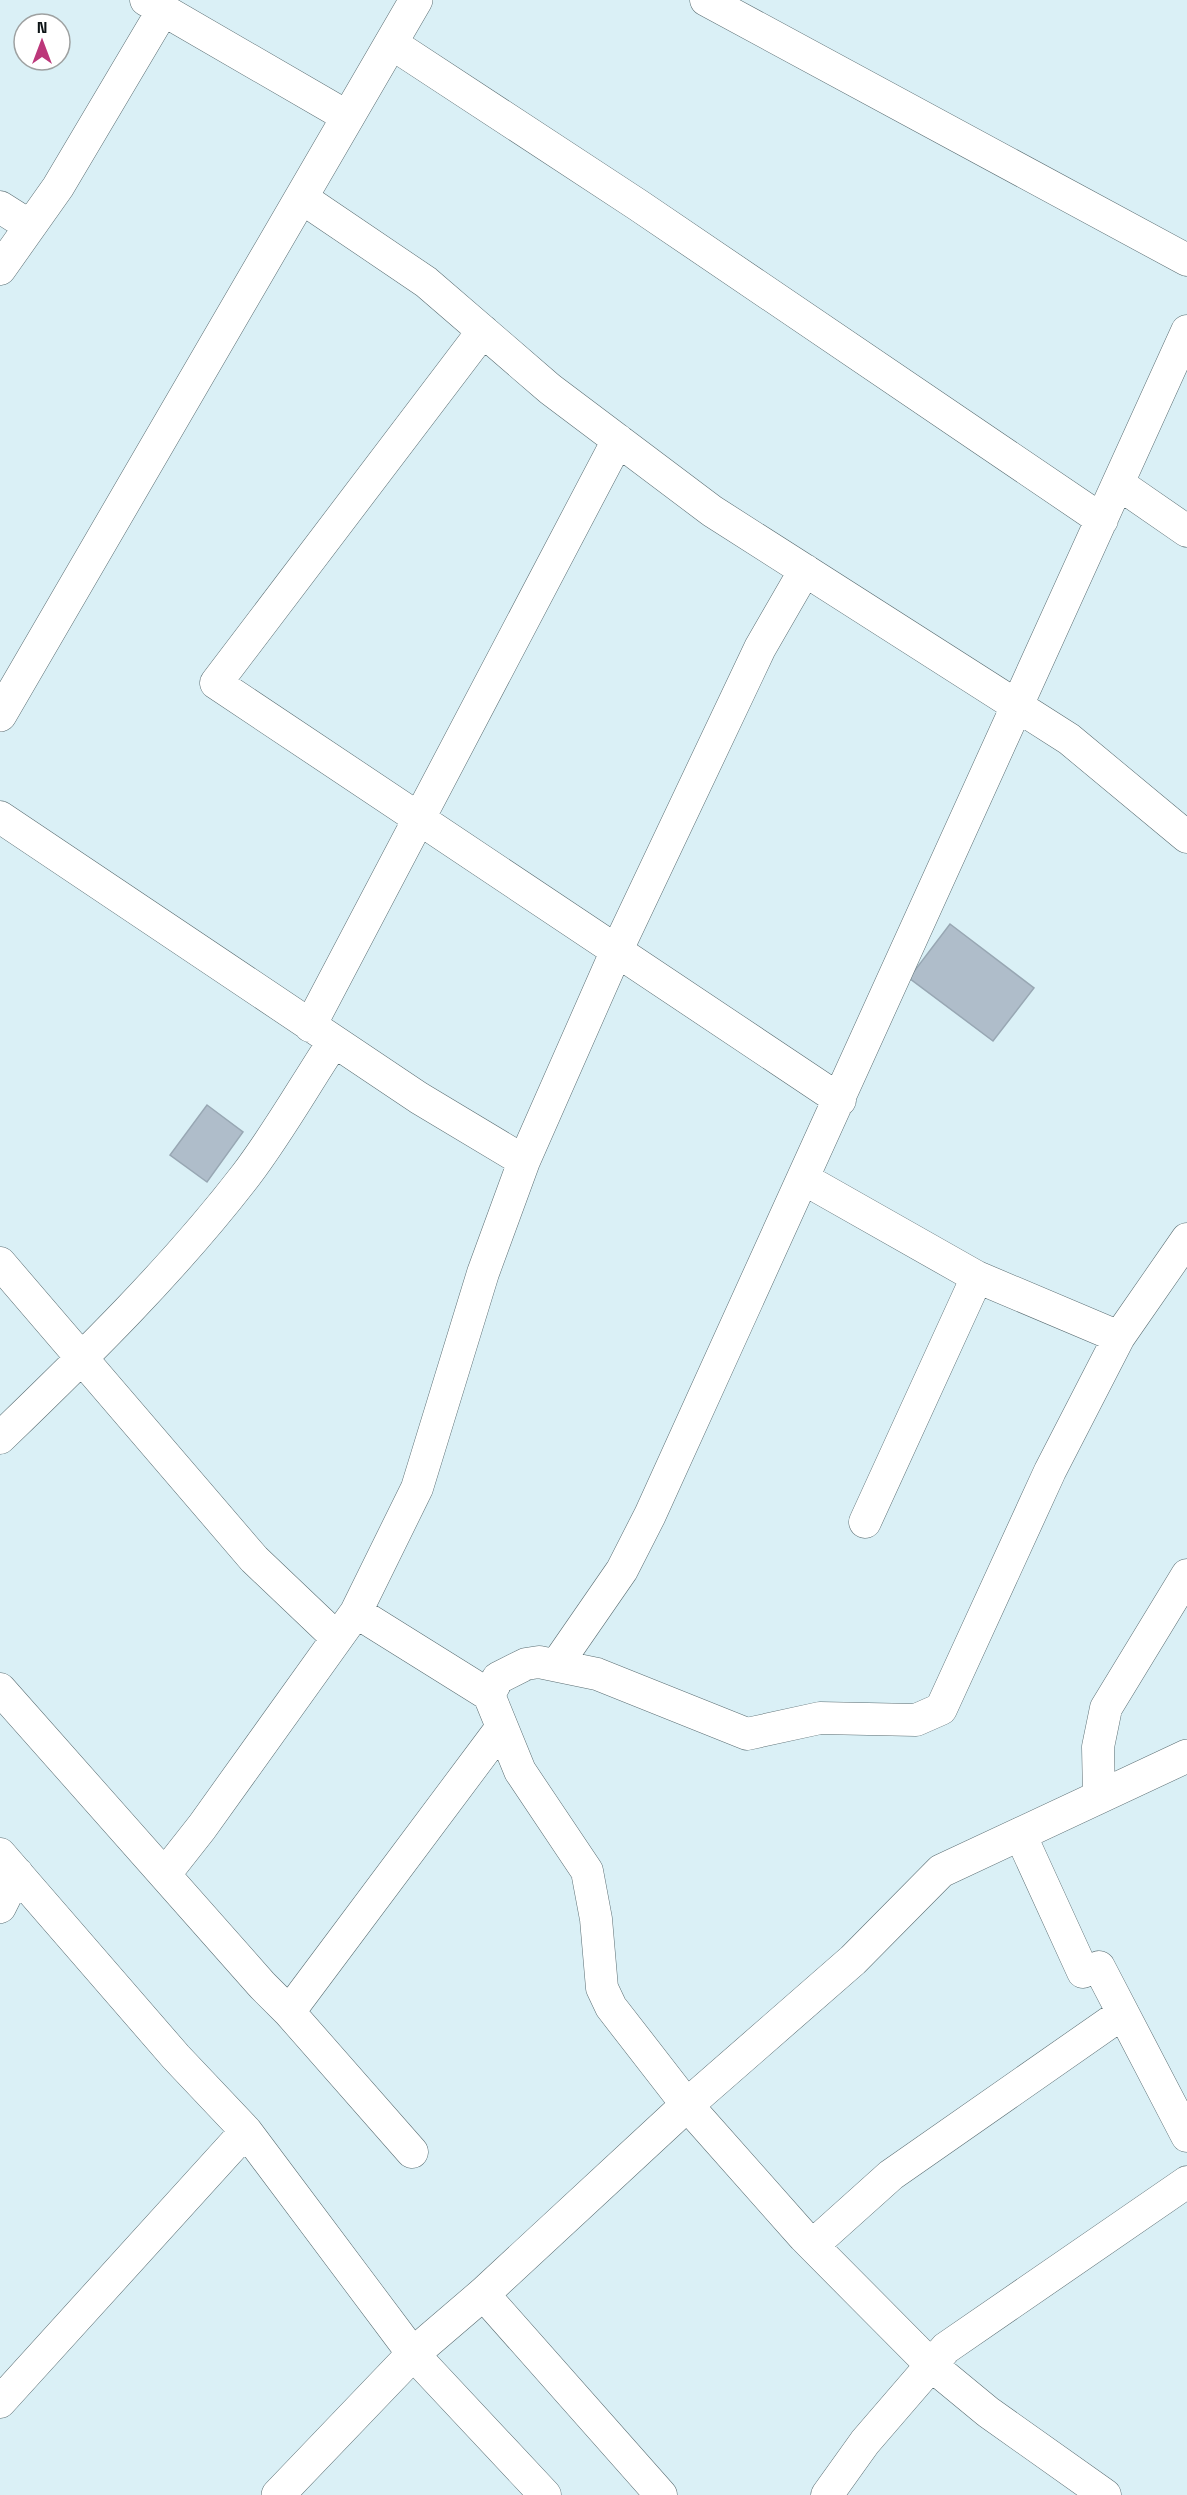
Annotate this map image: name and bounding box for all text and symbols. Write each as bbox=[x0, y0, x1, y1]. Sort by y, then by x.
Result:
north arrow bbox=[12, 12, 72, 72]
text: N bbox=[37, 17, 47, 38]

